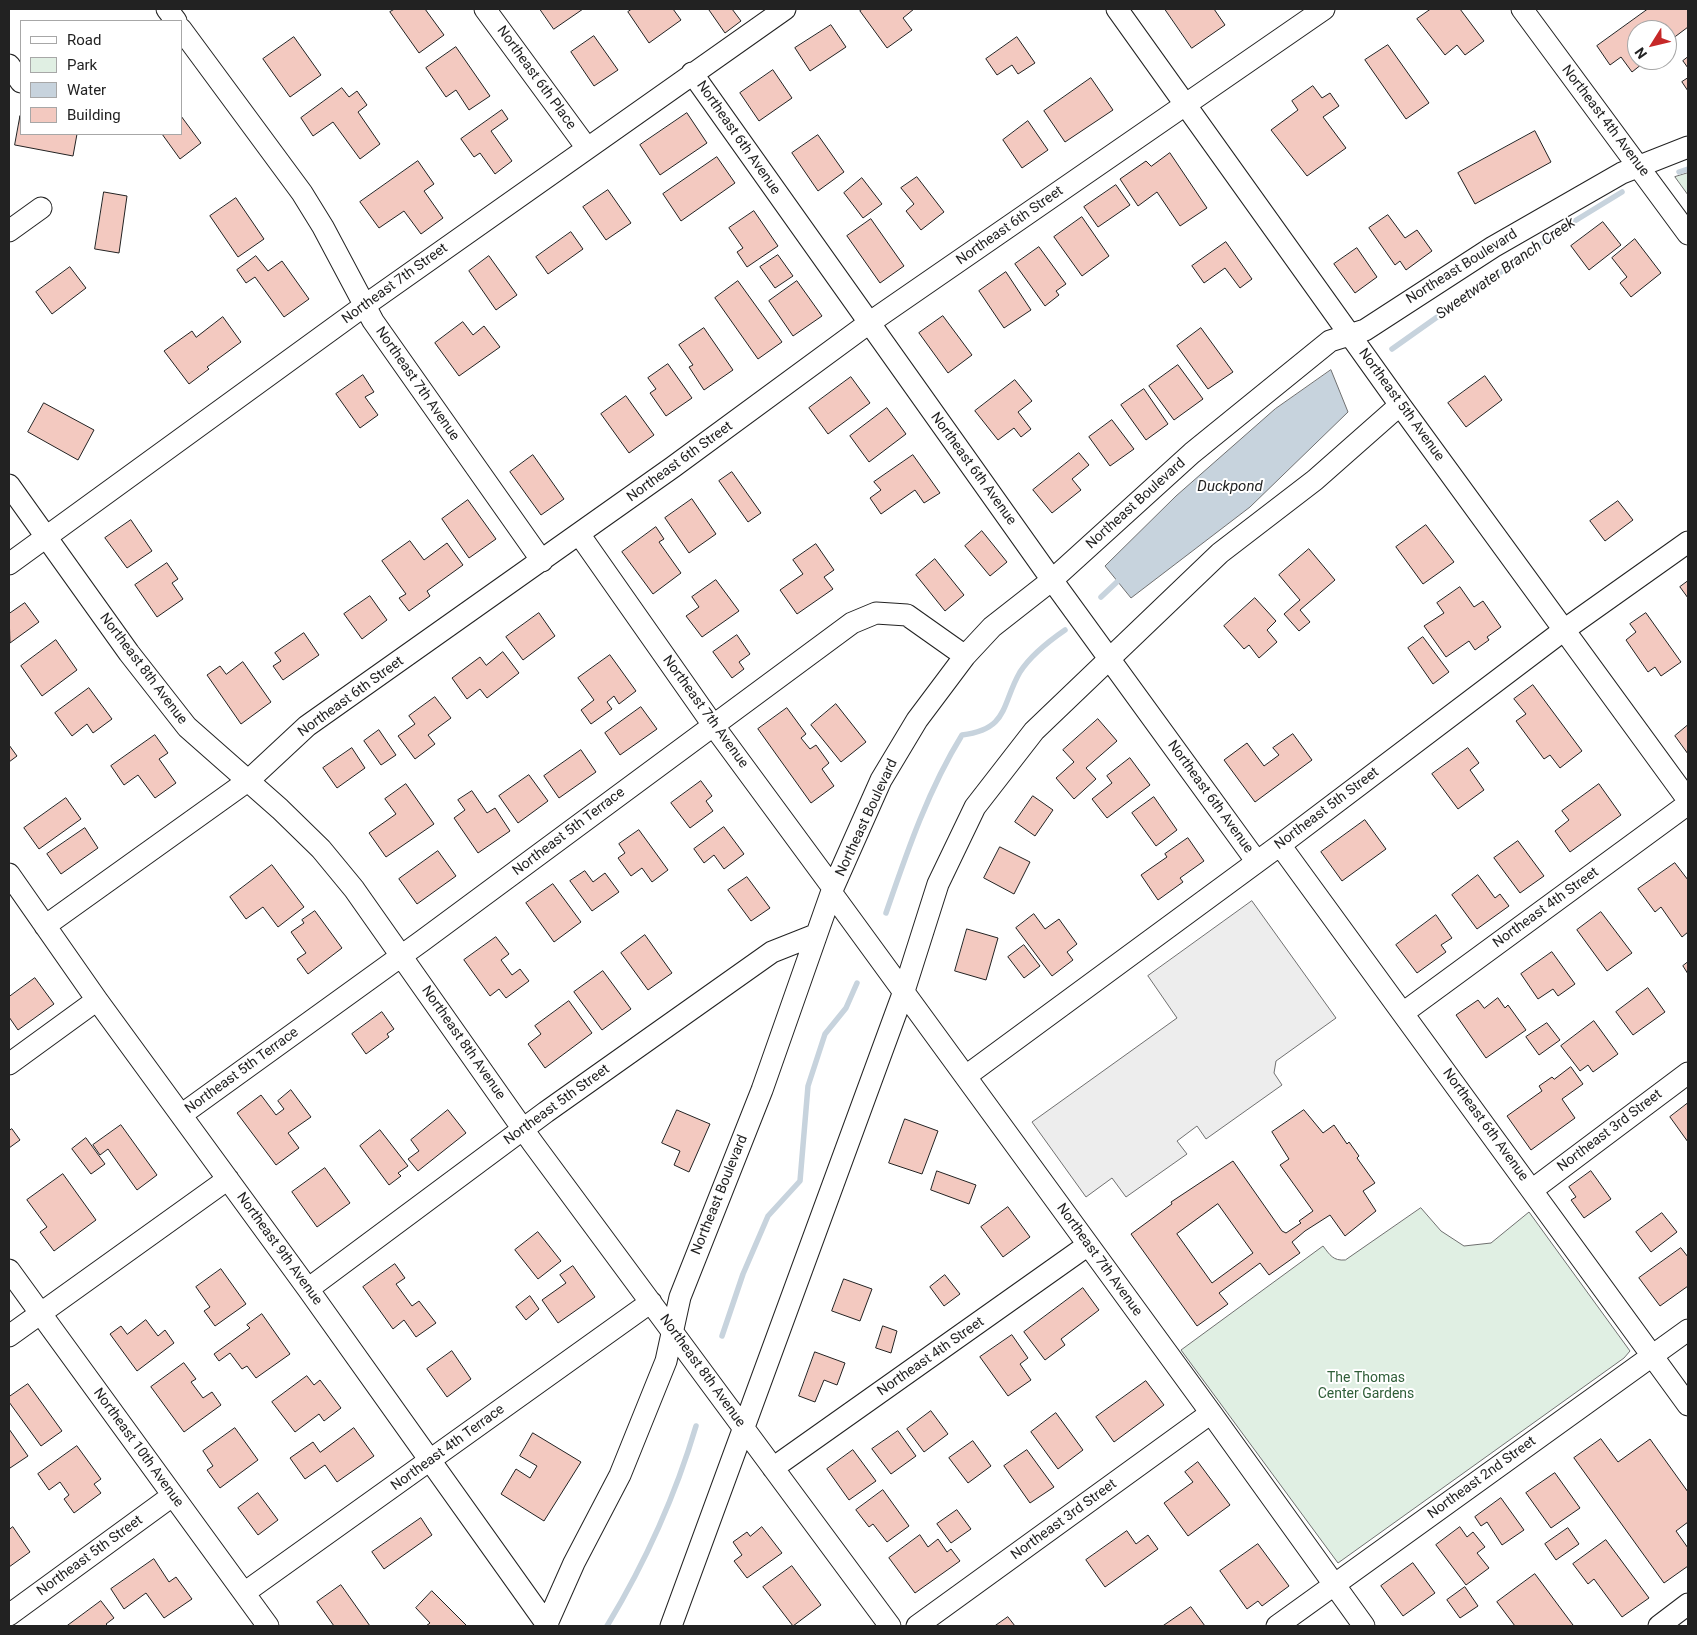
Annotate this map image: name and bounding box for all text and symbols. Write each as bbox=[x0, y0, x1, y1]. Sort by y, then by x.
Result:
legend bbox=[20, 20, 182, 135]
north arrow bbox=[1627, 20, 1677, 70]
street label: Northeast 6th Place bbox=[493, 23, 579, 133]
text: Road bbox=[67, 31, 101, 49]
text: N bbox=[1631, 45, 1650, 62]
text: Park bbox=[67, 56, 97, 74]
street label: Northeast 4th Avenue bbox=[1558, 62, 1652, 180]
street label: Northeast 6th Avenue bbox=[692, 78, 784, 198]
text: Water bbox=[67, 81, 106, 99]
text: Building bbox=[67, 106, 121, 124]
street label: Northeast 6th Street bbox=[953, 183, 1067, 269]
water label: Sweetwater Branch Creek bbox=[1433, 214, 1579, 324]
street label: Northeast Boulevard bbox=[1403, 226, 1521, 308]
street label: Northeast 7th Street bbox=[339, 240, 451, 328]
street label: Northeast 7th Avenue bbox=[371, 324, 463, 444]
street label: Northeast 5th Avenue bbox=[1355, 345, 1447, 465]
street label: Northeast 6th Avenue bbox=[927, 409, 1019, 529]
street label: Northeast 6th Street bbox=[624, 418, 736, 506]
street label: Northeast Boulevard bbox=[1083, 455, 1189, 553]
water label: Duckpond bbox=[1197, 478, 1263, 496]
street label: Northeast 8th Avenue bbox=[96, 610, 190, 728]
street label: Northeast 7th Avenue bbox=[659, 652, 751, 772]
street label: Northeast 6th Street bbox=[295, 653, 407, 741]
street label: Northeast 6th Avenue bbox=[1164, 737, 1256, 857]
street label: Northeast Boulevard bbox=[832, 757, 902, 879]
street label: Northeast 5th Street bbox=[1272, 764, 1382, 854]
street label: Northeast 5th Terrace bbox=[510, 784, 628, 880]
street label: Northeast 4th Street bbox=[1490, 864, 1602, 952]
street label: Northeast 8th Avenue bbox=[417, 983, 509, 1103]
street label: Northeast 5th Terrace bbox=[182, 1024, 302, 1118]
street label: Northeast 5th Street bbox=[501, 1061, 613, 1149]
street label: Northeast 6th Avenue bbox=[1439, 1065, 1531, 1185]
street label: Northeast 3rd Street bbox=[1554, 1086, 1666, 1176]
street label: Northeast Boulevard bbox=[688, 1133, 752, 1257]
street label: Northeast 9th Avenue bbox=[233, 1189, 325, 1309]
street label: Northeast 7th Avenue bbox=[1053, 1200, 1145, 1320]
street label: Northeast 8th Avenue bbox=[656, 1311, 748, 1431]
street label: Northeast 4th Street bbox=[874, 1314, 988, 1400]
park label: The Thomas Center Gardens bbox=[1318, 1370, 1414, 1402]
street label: Northeast 10th Avenue bbox=[89, 1385, 187, 1511]
street label: Northeast 4th Terrace bbox=[388, 1401, 508, 1495]
street label: Northeast 2nd Street bbox=[1425, 1433, 1539, 1523]
street label: Northeast 3rd Street bbox=[1008, 1476, 1120, 1564]
street label: Northeast 5th Street bbox=[34, 1512, 146, 1600]

